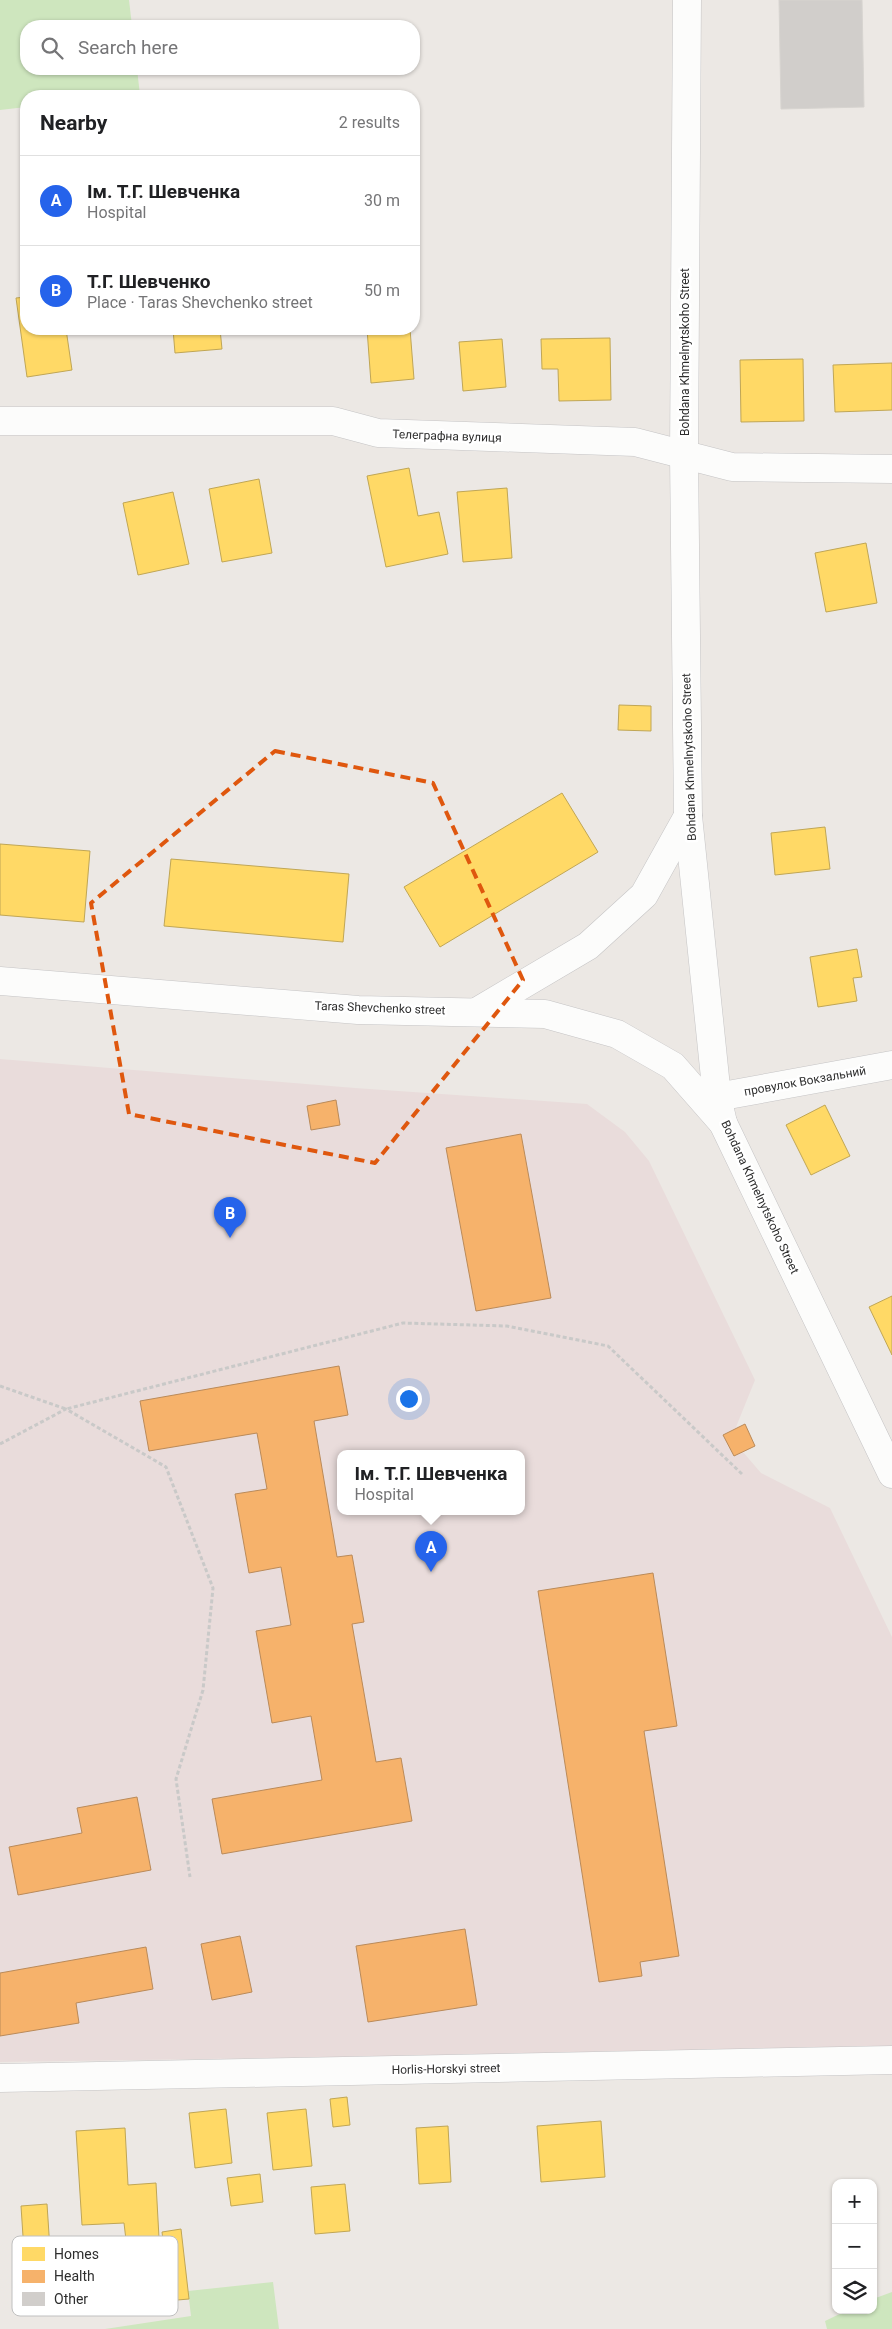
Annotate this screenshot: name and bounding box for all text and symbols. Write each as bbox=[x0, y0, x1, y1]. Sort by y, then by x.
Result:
search box bbox=[20, 20, 420, 75]
icon: search bbox=[38, 34, 66, 62]
text: Search here bbox=[78, 36, 178, 59]
text: Nearby bbox=[40, 111, 107, 135]
text: 2 results bbox=[339, 113, 400, 132]
text: Ім. Т.Г. Шевченка bbox=[87, 180, 240, 203]
text: A bbox=[51, 191, 61, 210]
text: 30 m bbox=[364, 191, 400, 210]
text: Hospital bbox=[87, 203, 147, 222]
street label: Bohdana Khmelnytskoho Street bbox=[678, 268, 692, 436]
text: Т.Г. Шевченко bbox=[87, 270, 211, 293]
text: B bbox=[51, 281, 61, 300]
text: 50 m bbox=[364, 281, 400, 300]
text: Place · Taras Shevchenko street bbox=[87, 293, 313, 312]
street label: Телеграфна вулиця bbox=[392, 427, 502, 445]
street label: Bohdana Khmelnytskoho Street bbox=[679, 673, 699, 841]
street label: Taras Shevchenko street bbox=[314, 999, 446, 1017]
street label: провулок Вокзальний bbox=[743, 1063, 867, 1099]
street label: Bohdana Khmelnytskoho Street bbox=[718, 1118, 802, 1276]
pin: B bbox=[214, 1197, 246, 1238]
your location bbox=[396, 1386, 422, 1412]
popup bbox=[337, 1450, 525, 1515]
text: Ім. Т.Г. Шевченка bbox=[354, 1462, 508, 1485]
text: Hospital bbox=[354, 1485, 414, 1504]
pin: A bbox=[415, 1531, 447, 1572]
street label: Horlis-Horskyi street bbox=[391, 2061, 501, 2077]
map controls bbox=[832, 2179, 877, 2314]
button: + bbox=[832, 2179, 877, 2224]
button: − bbox=[832, 2224, 877, 2269]
legend bbox=[12, 2236, 178, 2316]
text: Homes bbox=[54, 2246, 99, 2262]
text: Health bbox=[54, 2268, 95, 2284]
button: layers bbox=[832, 2269, 877, 2314]
text: Other bbox=[54, 2291, 88, 2307]

